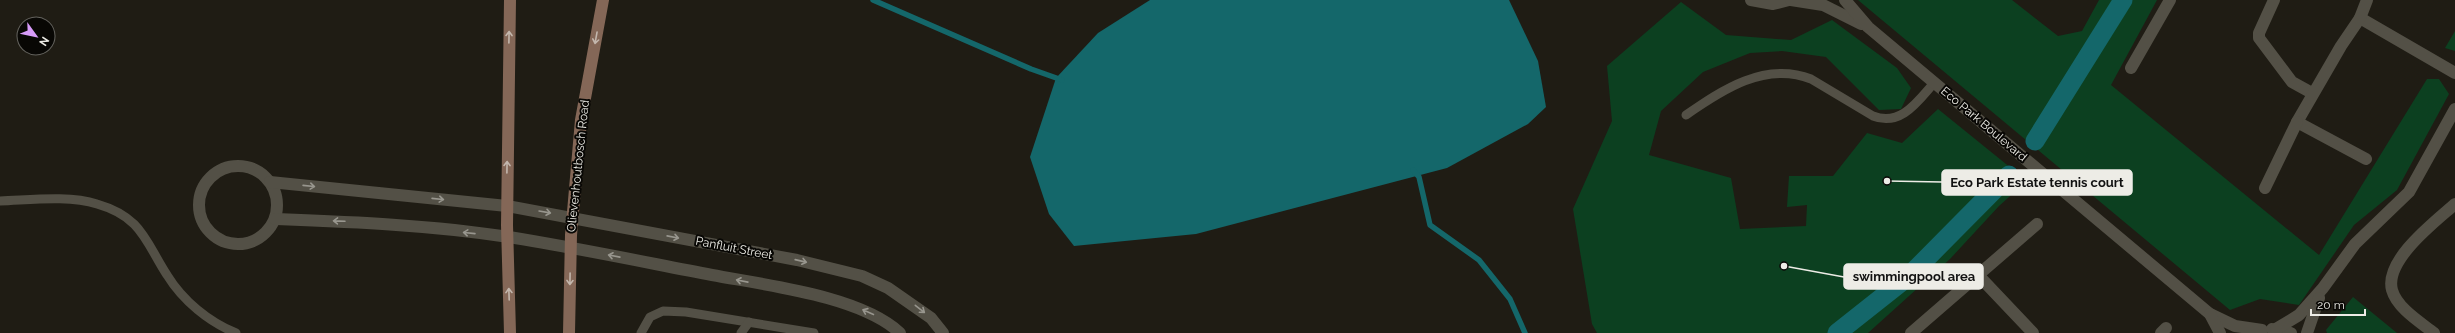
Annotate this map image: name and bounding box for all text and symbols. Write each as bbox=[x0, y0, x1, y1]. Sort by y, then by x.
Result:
north arrow bbox=[16, 16, 56, 56]
one-way arrow bbox=[505, 31, 513, 44]
one-way arrow bbox=[592, 31, 600, 44]
text: N bbox=[36, 34, 52, 48]
street label: Eco Park Boulevard bbox=[1938, 84, 2030, 164]
street label: Olievenhoutbosch Road bbox=[564, 99, 592, 233]
one-way arrow bbox=[504, 161, 511, 174]
callout: Eco Park Estate tennis court bbox=[1942, 170, 2132, 195]
text: Eco Park Estate tennis court bbox=[1950, 175, 2124, 190]
one-way arrow bbox=[302, 182, 315, 190]
one-way arrow bbox=[431, 195, 444, 202]
one-way arrow bbox=[539, 208, 552, 216]
one-way arrow bbox=[333, 218, 346, 225]
one-way arrow bbox=[463, 229, 476, 237]
one-way arrow bbox=[666, 233, 679, 241]
street label: Panfluit Street bbox=[694, 234, 774, 262]
one-way arrow bbox=[608, 252, 621, 260]
one-way arrow bbox=[794, 258, 807, 266]
callout: swimmingpool area bbox=[1844, 264, 1983, 289]
text: swimmingpool area bbox=[1853, 269, 1976, 284]
one-way arrow bbox=[566, 272, 574, 285]
one-way arrow bbox=[736, 276, 749, 284]
one-way arrow bbox=[505, 288, 513, 301]
scale bar bbox=[2311, 291, 2365, 317]
text: 20 m bbox=[2317, 298, 2345, 312]
one-way arrow bbox=[914, 305, 925, 314]
one-way arrow bbox=[862, 308, 874, 315]

